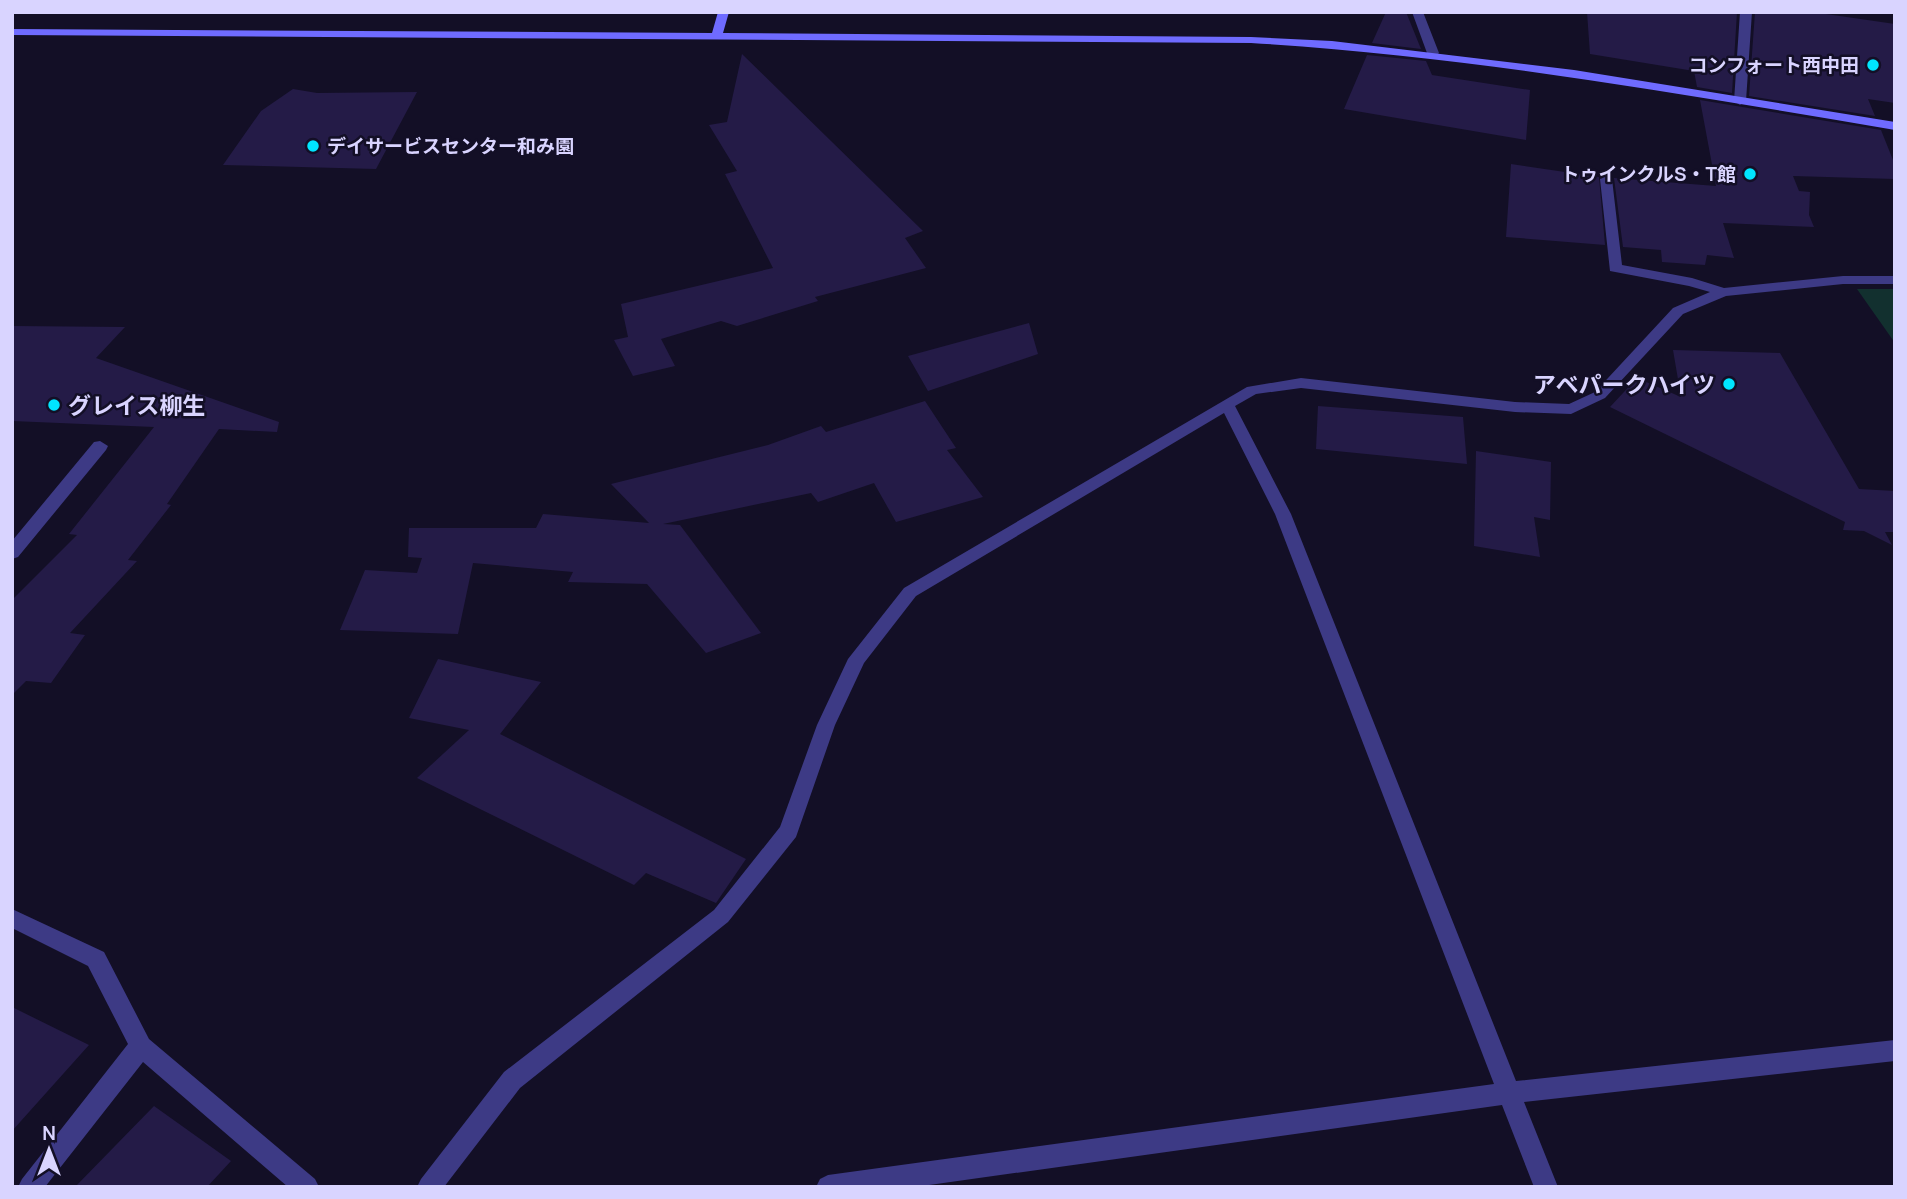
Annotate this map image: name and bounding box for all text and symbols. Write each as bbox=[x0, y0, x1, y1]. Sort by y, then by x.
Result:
place label: コンフォート西中田 bbox=[1689, 52, 1859, 78]
marker: コンフォート西中田 bbox=[1865, 57, 1881, 73]
place label: デイサービスセンター和み園 bbox=[327, 133, 574, 159]
marker: デイサービスセンター和み園 bbox=[305, 138, 321, 154]
place label: トゥインクルS・T館 bbox=[1561, 161, 1736, 187]
marker: トゥインクルS・T館 bbox=[1742, 166, 1758, 182]
place label: アベパークハイツ bbox=[1533, 368, 1715, 400]
marker: アベパークハイツ bbox=[1721, 376, 1737, 392]
place label: グレイス柳生 bbox=[68, 389, 205, 421]
marker: グレイス柳生 bbox=[46, 397, 62, 413]
north arrow bbox=[14, 1115, 84, 1185]
text: N bbox=[42, 1120, 56, 1146]

